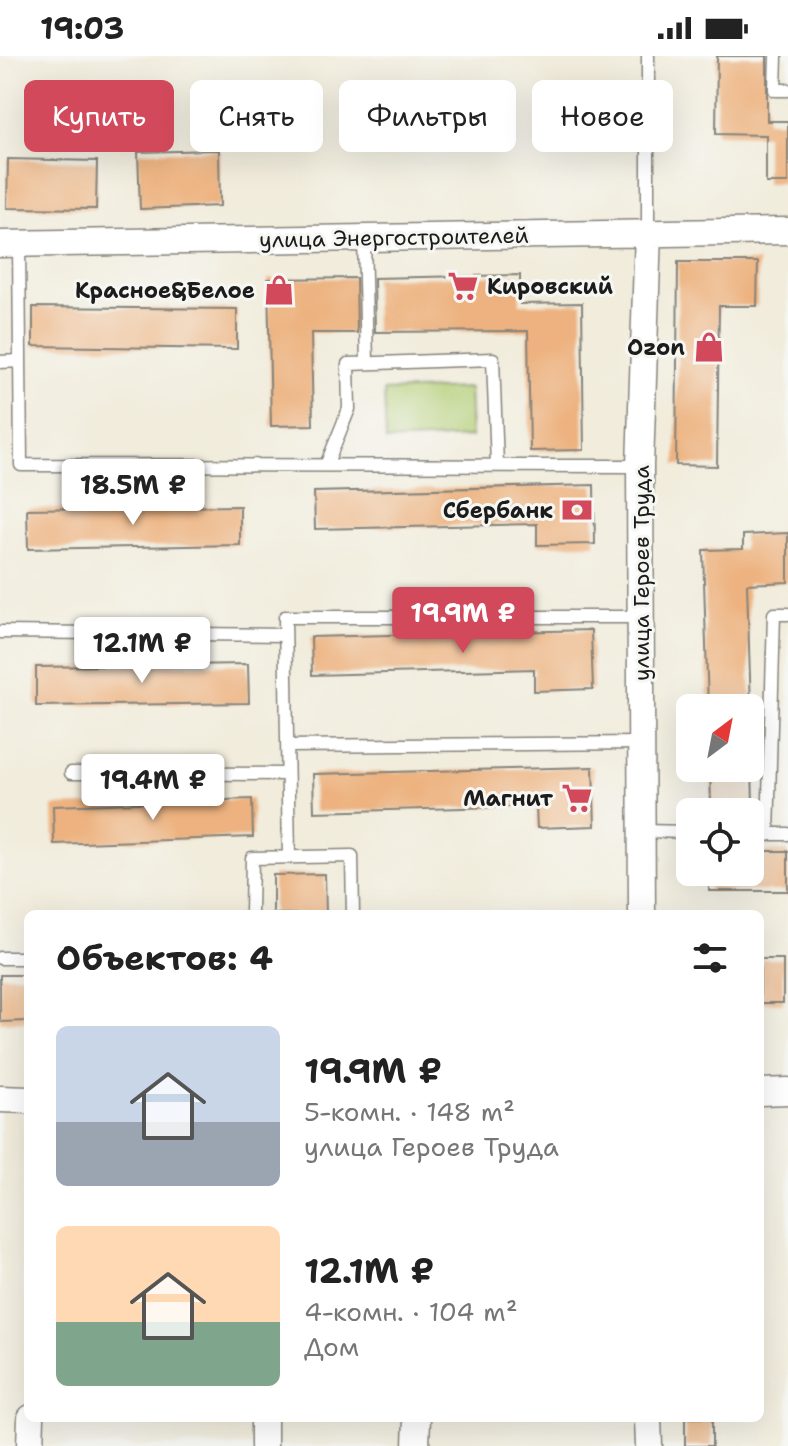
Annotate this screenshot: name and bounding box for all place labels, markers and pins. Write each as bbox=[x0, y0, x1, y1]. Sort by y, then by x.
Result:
supermarket icon: Кировский bbox=[446, 269, 480, 303]
place label: Кировский bbox=[487, 272, 613, 301]
shop icon: Красное&Белое bbox=[262, 273, 296, 307]
place label: Красное&Белое bbox=[75, 276, 255, 305]
shop icon: Ozon bbox=[692, 330, 726, 364]
place label: Ozon bbox=[627, 333, 685, 362]
pin: 18.5M ₽ bbox=[59, 459, 207, 527]
bank icon: Сбербанк bbox=[560, 493, 594, 527]
place label: Сбербанк bbox=[443, 496, 553, 525]
pin: 19.9M ₽ bbox=[389, 587, 537, 655]
pin: 12.1M ₽ bbox=[68, 617, 216, 685]
pin: 19.4M ₽ bbox=[79, 754, 227, 822]
supermarket icon: Магнит bbox=[560, 781, 594, 815]
place label: Магнит bbox=[463, 784, 554, 813]

